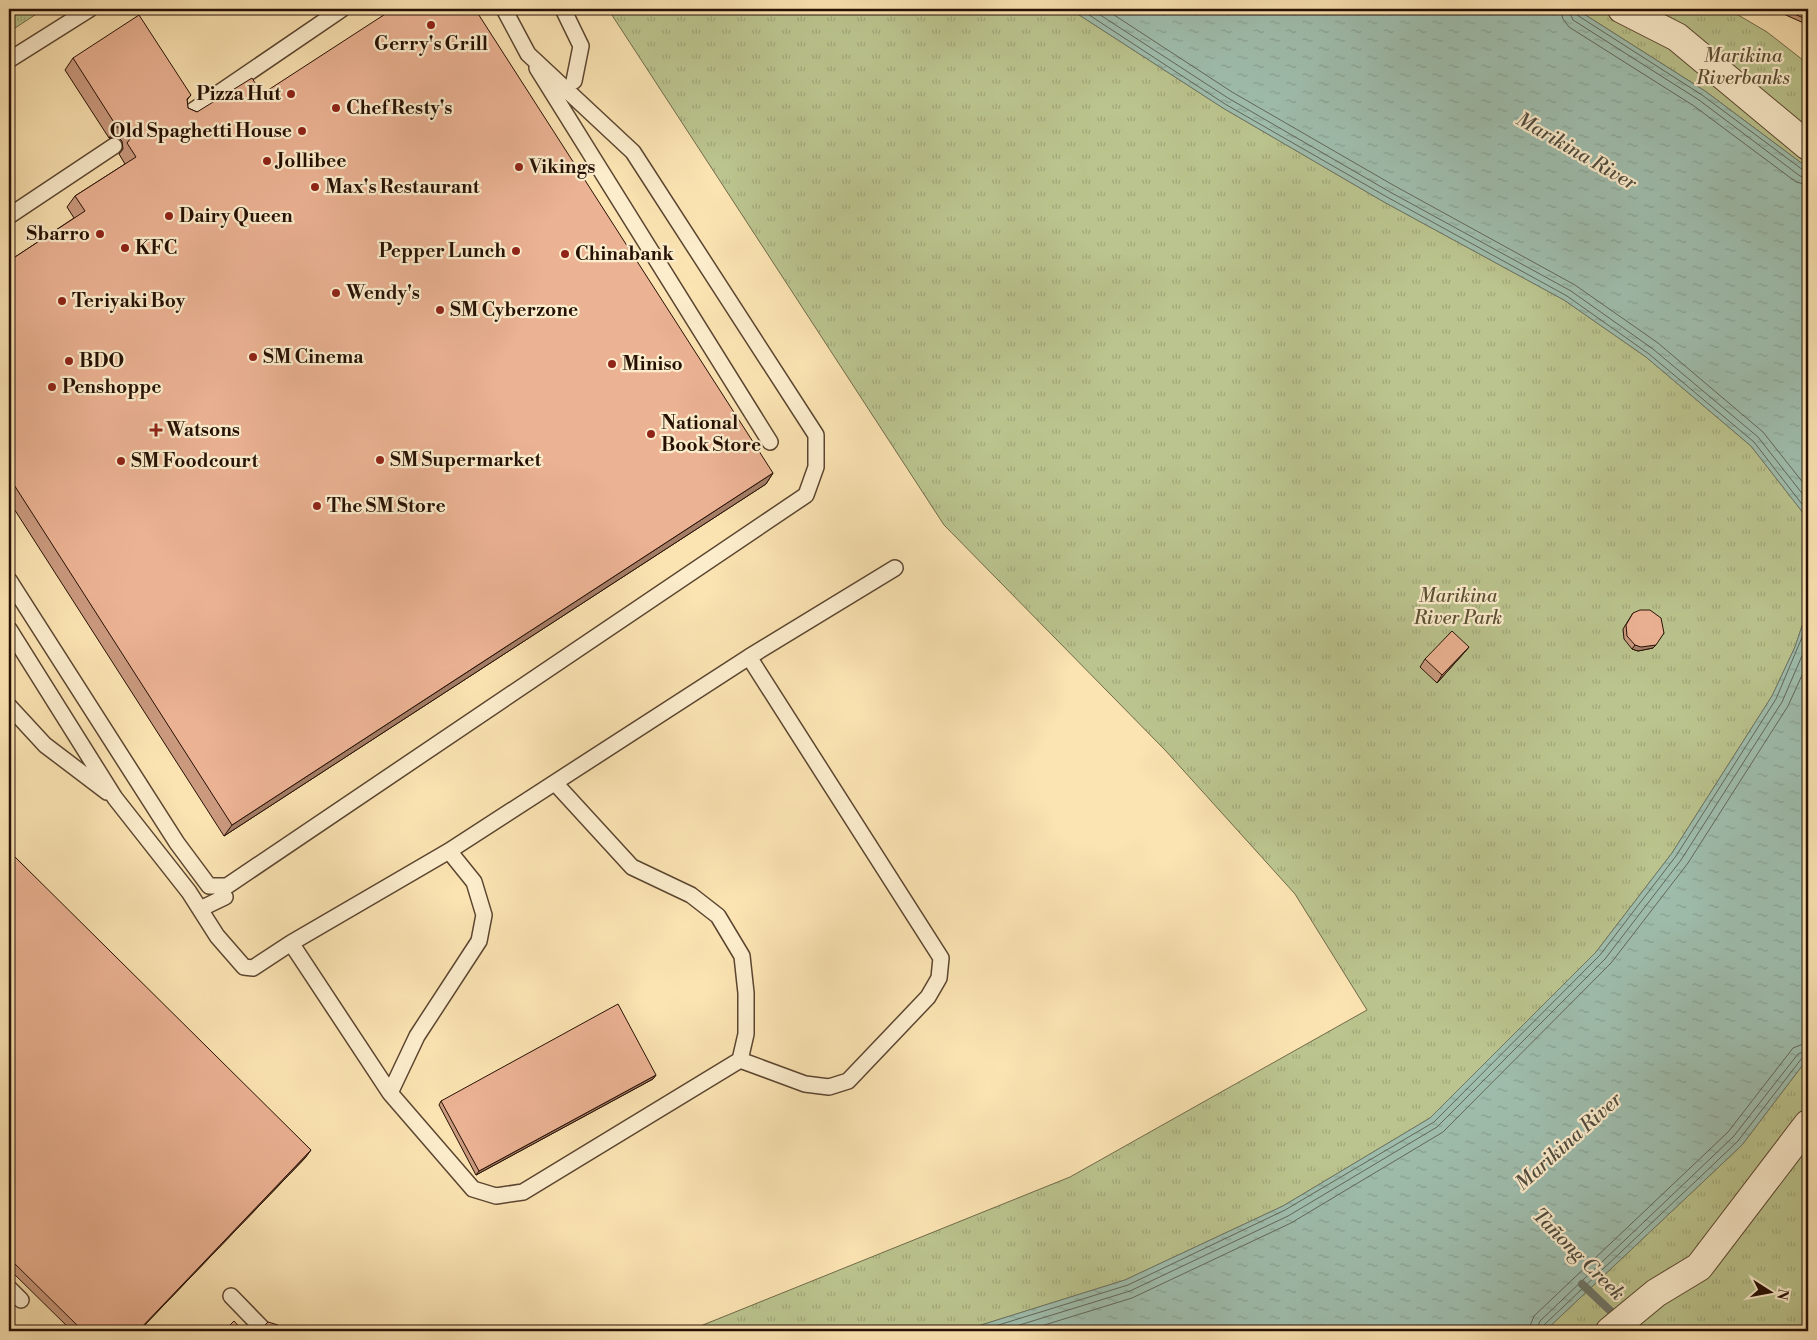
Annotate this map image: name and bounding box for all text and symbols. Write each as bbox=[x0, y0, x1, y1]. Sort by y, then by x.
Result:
marker: Gerry's Grill bbox=[425, 19, 437, 31]
place label: Gerry's Grill bbox=[374, 32, 488, 56]
park label: Marikina Riverbanks bbox=[1695, 44, 1790, 90]
place label: Pizza Hut bbox=[196, 82, 281, 106]
marker: Pizza Hut bbox=[285, 88, 297, 100]
place label: Chef Resty's bbox=[346, 96, 452, 120]
marker: Chef Resty's bbox=[330, 102, 342, 114]
water label: Marikina River bbox=[1511, 107, 1641, 197]
place label: Old Spaghetti House bbox=[110, 119, 292, 143]
marker: Old Spaghetti House bbox=[296, 125, 308, 137]
place label: Jollibee bbox=[274, 149, 346, 173]
marker: Jollibee bbox=[261, 155, 273, 167]
place label: Vikings bbox=[528, 155, 595, 179]
marker: Vikings bbox=[513, 161, 525, 173]
place label: Max's Restaurant bbox=[325, 175, 480, 199]
marker: Max's Restaurant bbox=[309, 181, 321, 193]
place label: Dairy Queen bbox=[179, 204, 293, 228]
marker: Dairy Queen bbox=[163, 210, 175, 222]
place label: Sbarro bbox=[26, 222, 90, 246]
marker: Sbarro bbox=[94, 228, 106, 240]
place label: KFC bbox=[135, 236, 177, 260]
place label: Pepper Lunch bbox=[379, 239, 506, 263]
marker: KFC bbox=[119, 242, 131, 254]
place label: Chinabank bbox=[575, 242, 674, 266]
marker: Pepper Lunch bbox=[510, 245, 522, 257]
marker: Chinabank bbox=[559, 248, 571, 260]
place label: Wendy's bbox=[345, 281, 420, 305]
marker: Wendy's bbox=[330, 287, 342, 299]
place label: Teriyaki Boy bbox=[72, 289, 186, 313]
marker: Teriyaki Boy bbox=[56, 295, 68, 307]
place label: SM Cyberzone bbox=[450, 298, 578, 322]
marker: SM Cyberzone bbox=[434, 304, 446, 316]
place label: SM Cinema bbox=[263, 345, 364, 369]
place label: BDO bbox=[79, 349, 124, 373]
marker: SM Cinema bbox=[247, 351, 259, 363]
place label: Miniso bbox=[622, 352, 683, 376]
marker: BDO bbox=[63, 355, 75, 367]
marker: Miniso bbox=[606, 358, 618, 370]
place label: Penshoppe bbox=[62, 375, 161, 399]
marker: Penshoppe bbox=[46, 381, 58, 393]
place label: National Book Store bbox=[661, 411, 761, 457]
place label: Watsons bbox=[165, 418, 240, 442]
marker: Watsons bbox=[150, 424, 162, 436]
marker: National Book Store bbox=[645, 428, 657, 440]
place label: SM Supermarket bbox=[390, 448, 542, 472]
place label: SM Foodcourt bbox=[131, 449, 258, 473]
marker: SM Supermarket bbox=[374, 454, 386, 466]
marker: SM Foodcourt bbox=[115, 455, 127, 467]
place label: The SM Store bbox=[327, 494, 446, 518]
marker: The SM Store bbox=[311, 500, 323, 512]
park label: Marikina River Park bbox=[1413, 584, 1502, 630]
water label: Marikina River bbox=[1511, 1087, 1628, 1196]
water label: Tañong Creek bbox=[1526, 1203, 1630, 1307]
north arrow bbox=[1744, 1268, 1794, 1318]
text: N bbox=[1772, 1287, 1792, 1301]

